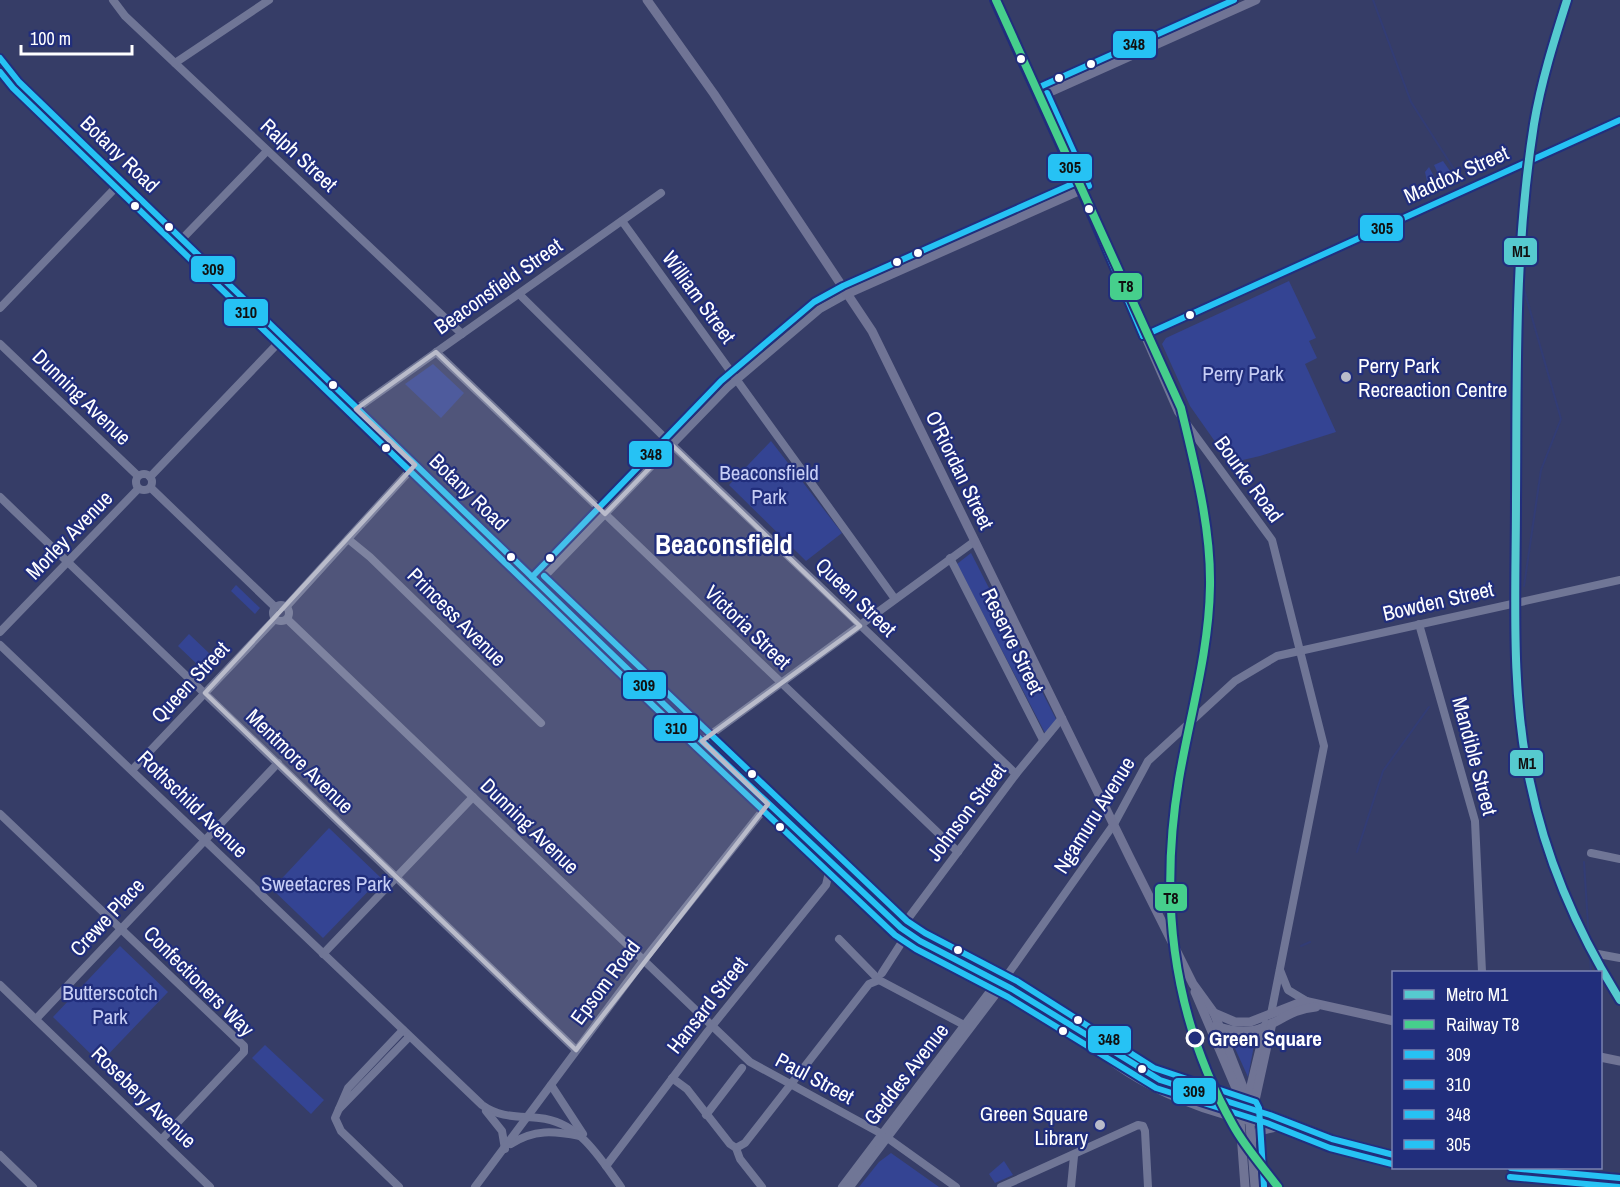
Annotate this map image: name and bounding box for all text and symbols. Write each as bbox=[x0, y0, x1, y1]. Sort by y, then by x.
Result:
scale bar bbox=[21, 18, 132, 56]
text: 100 m bbox=[30, 26, 71, 51]
line badge: 348 bbox=[1112, 30, 1157, 59]
text: 348 bbox=[1123, 33, 1145, 55]
unlabelled marker bbox=[1015, 53, 1027, 65]
unlabelled marker bbox=[1085, 58, 1097, 70]
unlabelled marker bbox=[1053, 72, 1065, 84]
street label: Botany Road bbox=[74, 109, 166, 199]
street label: Ralph Street bbox=[254, 112, 344, 198]
street label: Maddox Street bbox=[1399, 138, 1513, 210]
line badge: 305 bbox=[1047, 153, 1093, 182]
text: 305 bbox=[1059, 156, 1081, 178]
unlabelled marker bbox=[129, 200, 141, 212]
unlabelled marker bbox=[1083, 203, 1095, 215]
line badge: 305 bbox=[1359, 214, 1404, 242]
text: 305 bbox=[1371, 217, 1393, 239]
unlabelled marker bbox=[163, 221, 175, 233]
street label: Beaconsfield Street bbox=[428, 231, 568, 341]
line badge: M1 bbox=[1503, 237, 1538, 266]
text: M1 bbox=[1512, 240, 1531, 262]
street label: William Street bbox=[655, 245, 743, 349]
unlabelled marker bbox=[912, 247, 924, 259]
line badge: 309 bbox=[190, 255, 236, 283]
unlabelled marker bbox=[891, 256, 903, 268]
text: 309 bbox=[202, 258, 224, 280]
line badge: T8 bbox=[1109, 272, 1143, 301]
text: T8 bbox=[1118, 275, 1134, 297]
line badge: 310 bbox=[223, 298, 269, 327]
text: 310 bbox=[235, 301, 257, 323]
unlabelled marker bbox=[1184, 309, 1196, 321]
street label: Dunning Avenue bbox=[26, 342, 138, 452]
place label: Perry Park Recreaction Centre bbox=[1358, 351, 1507, 404]
park label: Perry Park bbox=[1202, 359, 1284, 388]
marker: Perry Park Recreaction Centre bbox=[1339, 370, 1353, 384]
unlabelled marker bbox=[327, 379, 339, 391]
street label: O'Riordan Street bbox=[919, 406, 1001, 534]
street label: Bourke Road bbox=[1208, 430, 1290, 528]
line badge: 348 bbox=[628, 440, 673, 468]
unlabelled marker bbox=[380, 442, 392, 454]
text: 348 bbox=[640, 443, 662, 465]
street label: Botany Road bbox=[423, 447, 515, 537]
park label: Beaconsfield Park bbox=[719, 458, 819, 511]
street label: Morley Avenue bbox=[19, 484, 119, 586]
district label: Beaconsfield bbox=[655, 526, 793, 562]
unlabelled marker bbox=[505, 551, 517, 563]
street label: Queen Street bbox=[809, 551, 903, 643]
unlabelled marker bbox=[544, 552, 556, 564]
street label: Princess Avenue bbox=[401, 561, 513, 673]
street label: Bowden Street bbox=[1380, 574, 1496, 628]
street label: Victoria Street bbox=[698, 578, 798, 676]
street label: Reserve Street bbox=[975, 583, 1051, 699]
street label: Queen Street bbox=[144, 635, 236, 729]
line badge: 309 bbox=[622, 671, 667, 700]
text: 309 bbox=[633, 674, 655, 696]
street label: Mandible Street bbox=[1445, 694, 1505, 819]
street label: Mentmore Avenue bbox=[240, 702, 360, 820]
line badge: 310 bbox=[653, 714, 699, 742]
text: 310 bbox=[665, 717, 687, 739]
street label: Rothschild Avenue bbox=[131, 744, 255, 864]
line badge: M1 bbox=[1509, 749, 1544, 777]
street label: Ngamuru Avenue bbox=[1047, 751, 1141, 879]
text: M1 bbox=[1518, 752, 1537, 774]
street label: Johnson Street bbox=[920, 757, 1013, 867]
unlabelled marker bbox=[746, 768, 758, 780]
street label: Dunning Avenue bbox=[474, 771, 586, 881]
unlabelled marker bbox=[774, 821, 786, 833]
park label: Sweetacres Park bbox=[261, 869, 391, 898]
street label: Crewe Place bbox=[63, 871, 151, 963]
line badge: T8 bbox=[1154, 883, 1188, 912]
text: T8 bbox=[1163, 887, 1179, 909]
street label: Confectioners Way bbox=[137, 919, 261, 1043]
street label: Epsom Road bbox=[563, 934, 647, 1030]
unlabelled marker bbox=[952, 944, 964, 956]
street label: Hansard Street bbox=[660, 950, 754, 1060]
legend bbox=[1392, 971, 1602, 1169]
park label: Butterscotch Park bbox=[62, 978, 158, 1031]
text: Metro M1 bbox=[1446, 982, 1509, 1007]
text: Railway T8 bbox=[1446, 1012, 1520, 1037]
unlabelled marker bbox=[1072, 1014, 1084, 1026]
street label: Geddes Avenue bbox=[857, 1017, 955, 1131]
place label: Green Square bbox=[1209, 1024, 1322, 1053]
unlabelled marker bbox=[1057, 1025, 1069, 1037]
line badge: 348 bbox=[1087, 1025, 1132, 1054]
text: 348 bbox=[1098, 1028, 1120, 1050]
marker: Green Square bbox=[1186, 1029, 1204, 1047]
street label: Rosebery Avenue bbox=[85, 1039, 203, 1155]
text: 309 bbox=[1446, 1042, 1471, 1067]
street label: Paul Street bbox=[771, 1045, 860, 1111]
unlabelled marker bbox=[1136, 1063, 1148, 1075]
text: 310 bbox=[1446, 1072, 1471, 1097]
line badge: 309 bbox=[1172, 1077, 1217, 1105]
text: 309 bbox=[1183, 1080, 1205, 1102]
place label: Green Square Library bbox=[980, 1099, 1088, 1152]
text: 348 bbox=[1446, 1102, 1471, 1127]
marker: Green Square Library bbox=[1093, 1118, 1107, 1132]
text: 305 bbox=[1446, 1132, 1471, 1157]

